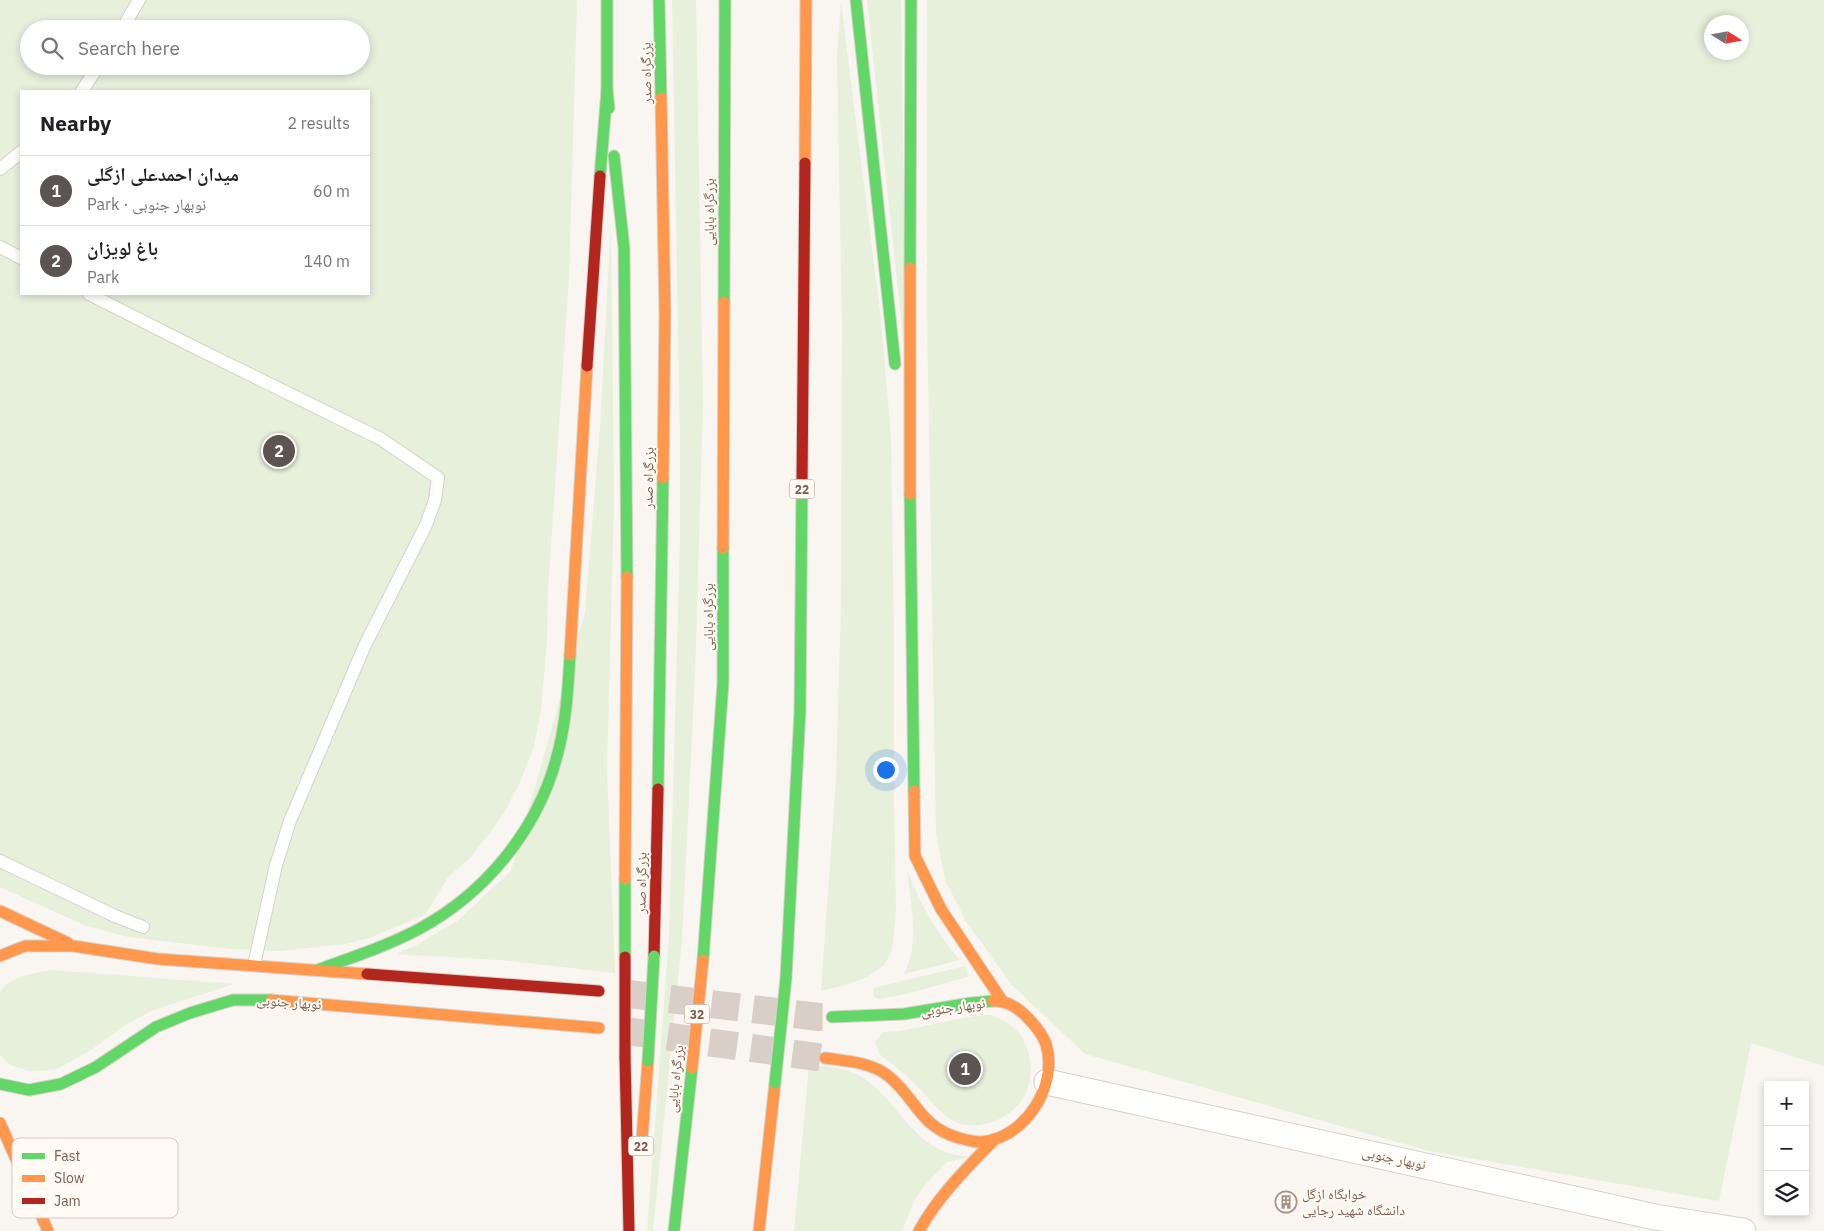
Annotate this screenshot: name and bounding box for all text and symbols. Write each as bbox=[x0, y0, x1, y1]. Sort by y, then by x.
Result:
north arrow bbox=[1704, 15, 1749, 60]
search box bbox=[20, 20, 370, 75]
icon: search bbox=[38, 34, 66, 62]
text: Search here bbox=[78, 36, 180, 60]
street label: بزرگراه صدر bbox=[636, 42, 656, 105]
text: Nearby bbox=[40, 109, 111, 137]
text: 2 results bbox=[287, 113, 350, 133]
text: میدان احمدعلی ازگلی bbox=[87, 162, 239, 186]
street label: بزرگراه بابایی bbox=[700, 178, 718, 246]
text: 1 bbox=[51, 181, 61, 201]
text: 60 m bbox=[313, 181, 350, 201]
text: Park · نوبهار جنوبی bbox=[87, 194, 206, 214]
text: باغ لویزان bbox=[87, 236, 158, 260]
text: 2 bbox=[51, 251, 61, 271]
text: 140 m bbox=[303, 251, 350, 271]
text: Park bbox=[87, 267, 119, 287]
pin: 2 bbox=[263, 432, 295, 470]
street label: بزرگراه صدر bbox=[638, 447, 658, 510]
road number: 22 bbox=[790, 479, 814, 498]
street label: بزرگراه بابایی bbox=[699, 583, 717, 651]
your location bbox=[873, 757, 899, 783]
street label: بزرگراه صدر bbox=[631, 852, 651, 915]
street label: نوبهار جنوبی bbox=[256, 991, 322, 1013]
street label: نوبهار جنوبی bbox=[920, 994, 987, 1020]
road number: 32 bbox=[684, 1004, 710, 1024]
street label: بزرگراه بابایی bbox=[662, 1044, 688, 1114]
pin: 1 bbox=[949, 1050, 981, 1088]
map controls bbox=[1764, 1081, 1809, 1216]
button: + bbox=[1764, 1081, 1809, 1126]
button: − bbox=[1764, 1126, 1809, 1171]
road number: 22 bbox=[628, 1136, 654, 1156]
legend bbox=[12, 1138, 178, 1218]
street label: نوبهار جنوبی bbox=[1360, 1142, 1428, 1174]
text: Fast bbox=[54, 1147, 80, 1165]
text: Slow bbox=[54, 1169, 85, 1187]
button: layers bbox=[1764, 1171, 1809, 1216]
place label: خوابگاه ازگل دانشگاه شهید رجایی bbox=[1302, 1185, 1405, 1219]
building icon: خوابگاه ازگل دانشگاه شهید رجایی bbox=[1274, 1190, 1298, 1214]
text: Jam bbox=[54, 1192, 81, 1210]

